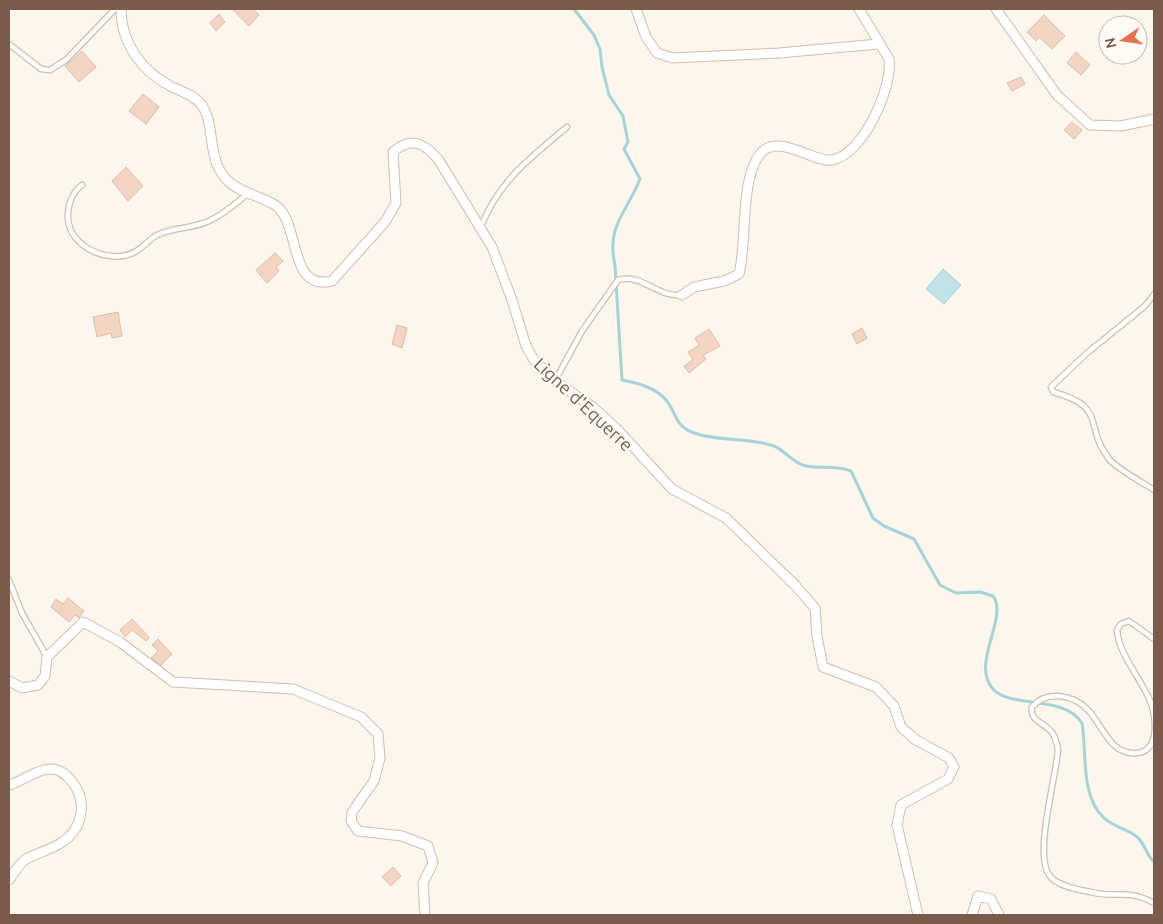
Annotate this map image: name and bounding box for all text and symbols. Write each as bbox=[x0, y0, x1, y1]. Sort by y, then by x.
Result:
north arrow bbox=[1098, 15, 1148, 65]
text: N bbox=[1101, 36, 1119, 50]
street label: Ligne d'Equerre bbox=[531, 353, 637, 455]

